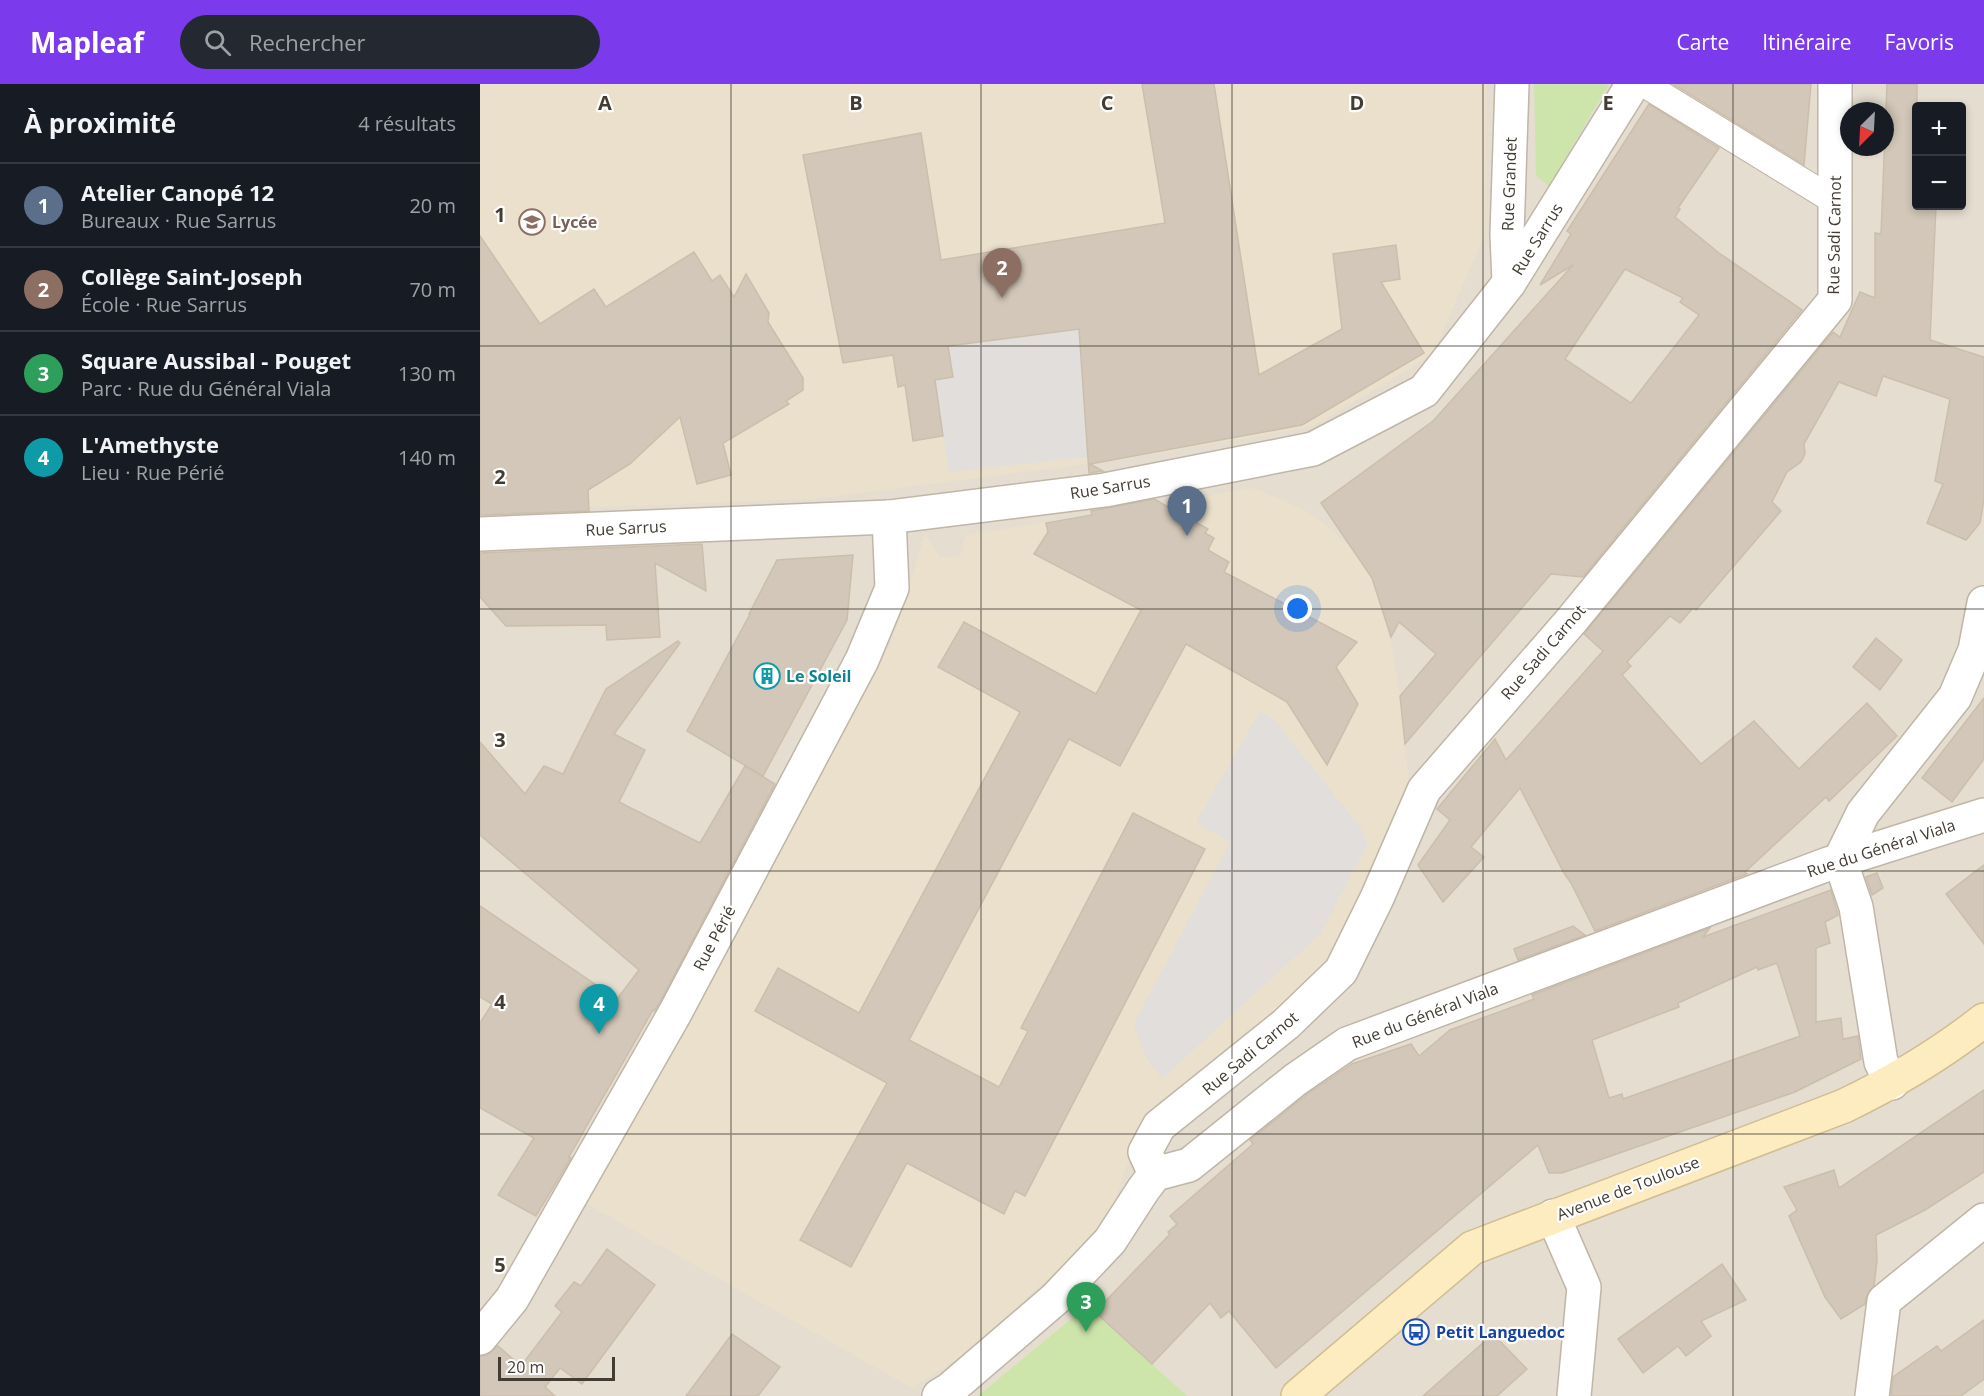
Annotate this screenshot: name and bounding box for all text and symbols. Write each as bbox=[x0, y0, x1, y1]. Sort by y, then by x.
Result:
search box bbox=[180, 15, 600, 69]
text: Mapleaf bbox=[30, 23, 144, 61]
icon: search bbox=[201, 26, 234, 59]
text: Rechercher bbox=[249, 27, 366, 57]
text: Carte bbox=[1676, 28, 1729, 56]
text: Itinéraire bbox=[1762, 28, 1851, 56]
text: Favoris bbox=[1884, 28, 1954, 56]
text: A bbox=[598, 89, 612, 116]
text: B bbox=[849, 89, 863, 116]
text: C bbox=[1101, 89, 1114, 116]
text: D bbox=[1350, 89, 1364, 116]
text: E bbox=[1602, 89, 1614, 116]
north arrow bbox=[1840, 102, 1894, 156]
map controls bbox=[1912, 102, 1966, 210]
button: + bbox=[1912, 102, 1966, 156]
text: À proximité bbox=[24, 105, 176, 141]
text: 4 résultats bbox=[358, 110, 456, 137]
street label: Rue Grandet bbox=[1496, 136, 1522, 231]
button: − bbox=[1912, 156, 1966, 210]
street label: Rue Sadi Carnot bbox=[1822, 175, 1846, 295]
text: Atelier Canopé 12 bbox=[81, 177, 274, 207]
text: 1 bbox=[38, 192, 49, 219]
text: 20 m bbox=[409, 192, 456, 219]
street label: Rue Sarrus bbox=[1506, 199, 1568, 279]
text: 1 bbox=[494, 201, 506, 228]
text: Bureaux · Rue Sarrus bbox=[81, 207, 276, 234]
school or university icon: Lycée bbox=[517, 207, 547, 237]
place label: Lycée bbox=[552, 211, 597, 233]
pin: 2 bbox=[982, 248, 1022, 298]
text: Collège Saint-Joseph bbox=[81, 261, 303, 291]
text: 2 bbox=[38, 276, 49, 303]
text: 70 m bbox=[409, 276, 456, 303]
text: École · Rue Sarrus bbox=[81, 291, 247, 318]
text: Square Aussibal - Pouget bbox=[81, 345, 351, 375]
text: 3 bbox=[38, 360, 49, 387]
text: 130 m bbox=[398, 360, 456, 387]
text: Parc · Rue du Général Viala bbox=[81, 375, 331, 402]
text: L'Amethyste bbox=[81, 429, 219, 459]
text: 4 bbox=[38, 444, 49, 471]
text: 140 m bbox=[398, 444, 456, 471]
text: Lieu · Rue Périé bbox=[81, 459, 224, 486]
text: 2 bbox=[494, 463, 506, 490]
street label: Rue Sarrus bbox=[1068, 470, 1152, 504]
pin: 1 bbox=[1168, 486, 1206, 536]
street label: Rue Sarrus bbox=[585, 515, 667, 541]
your location bbox=[1283, 594, 1312, 623]
street label: Rue Sadi Carnot bbox=[1496, 600, 1591, 704]
building icon: Le Soleil bbox=[752, 661, 782, 691]
place label: Le Soleil bbox=[786, 665, 851, 687]
text: 3 bbox=[494, 726, 506, 753]
street label: Rue du Général Viala bbox=[1804, 814, 1958, 882]
street label: Rue Périé bbox=[688, 901, 740, 975]
street label: Rue du Général Viala bbox=[1349, 977, 1501, 1053]
pin: 4 bbox=[580, 984, 618, 1034]
text: 4 bbox=[494, 988, 506, 1015]
street label: Rue Sadi Carnot bbox=[1197, 1006, 1303, 1100]
street label: Avenue de Toulouse bbox=[1554, 1151, 1703, 1225]
text: 5 bbox=[494, 1251, 506, 1278]
pin: 3 bbox=[1066, 1282, 1106, 1332]
bus stop icon: Petit Languedoc bbox=[1401, 1317, 1431, 1347]
place label: Petit Languedoc bbox=[1436, 1321, 1565, 1343]
scale bar bbox=[498, 1354, 615, 1382]
text: 20 m bbox=[507, 1356, 544, 1378]

